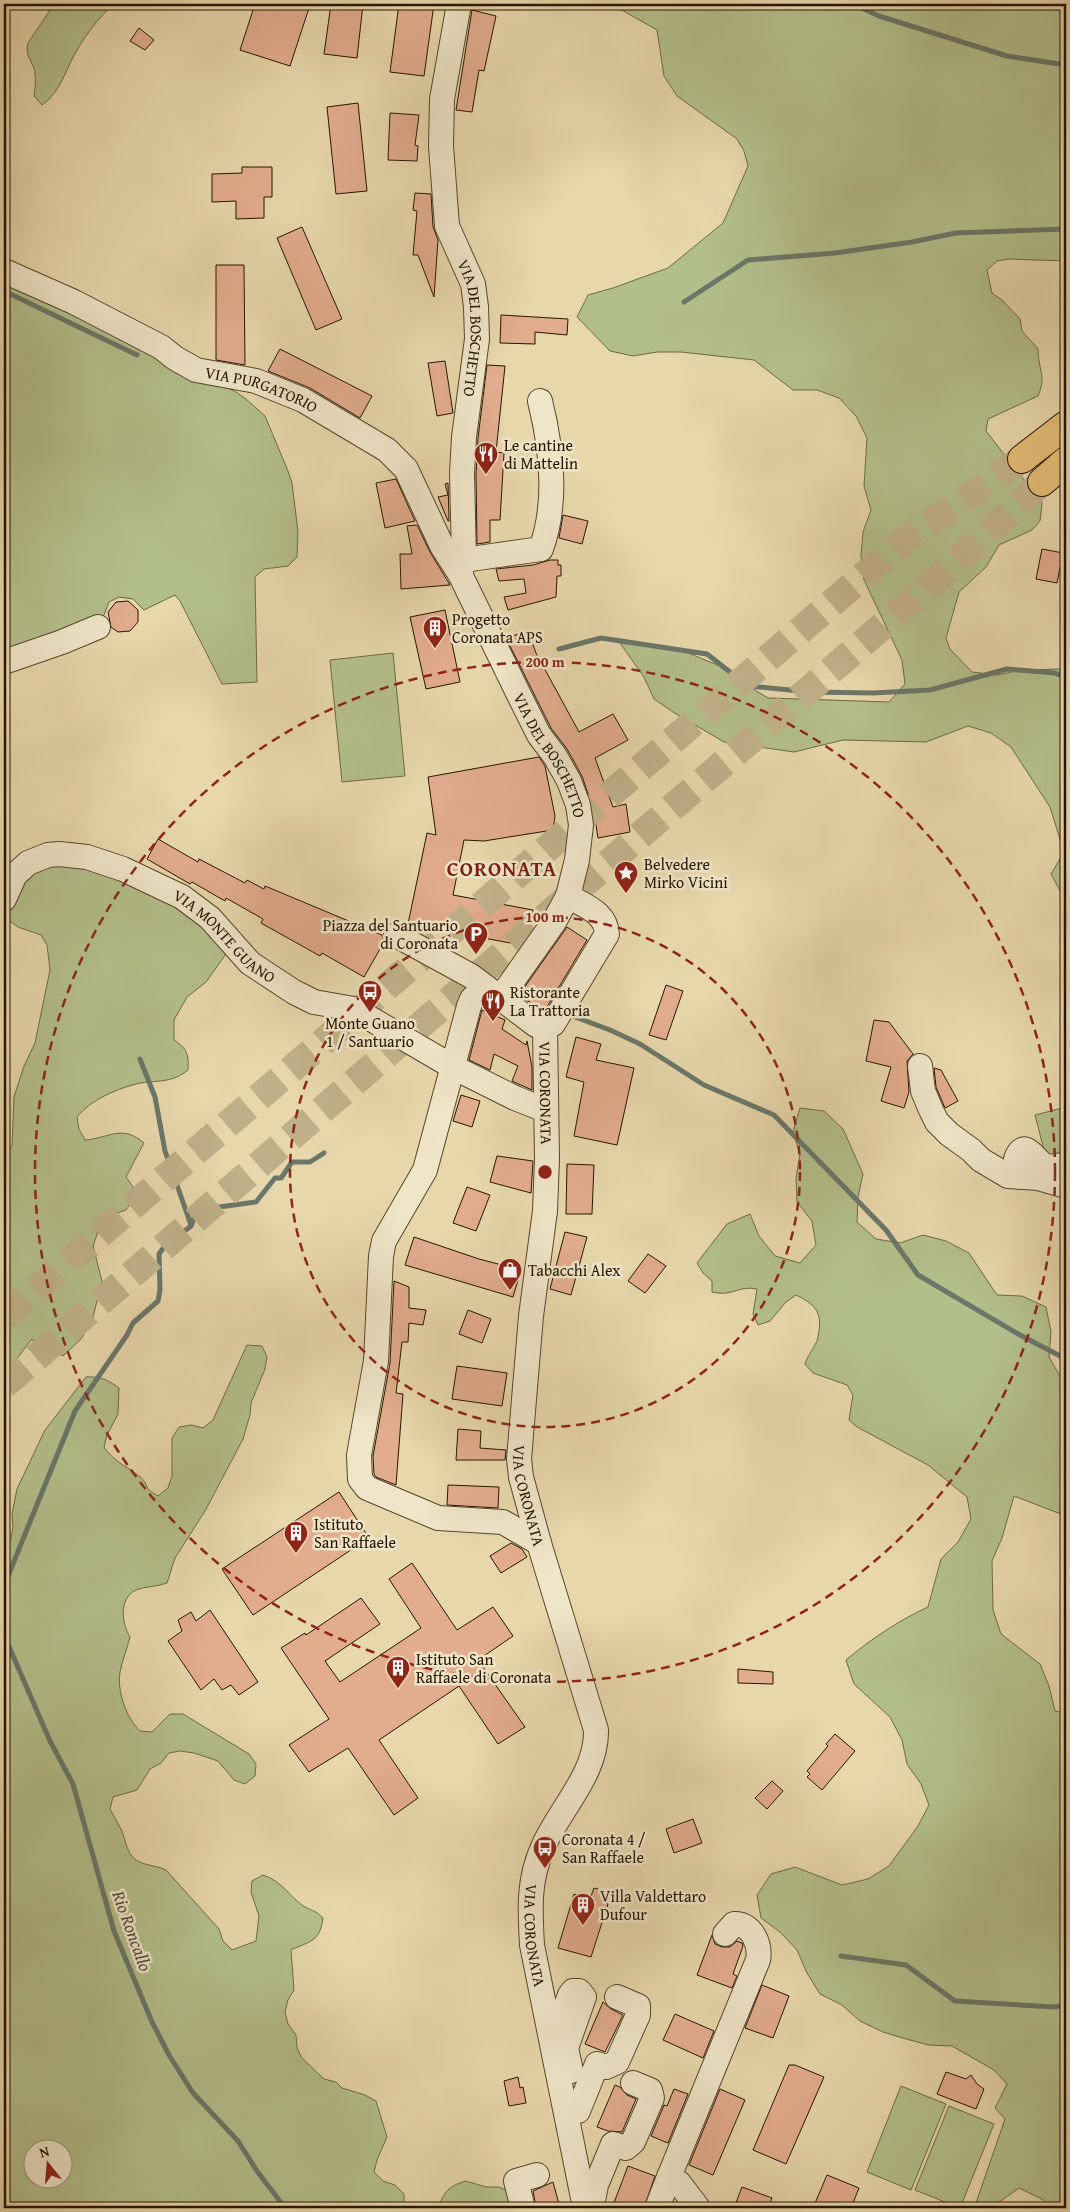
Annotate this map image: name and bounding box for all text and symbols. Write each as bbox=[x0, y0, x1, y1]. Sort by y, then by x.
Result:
street label: VIA DEL BOSCHETTO bbox=[451, 255, 489, 399]
street label: VIA PURGATORIO bbox=[203, 360, 323, 419]
place label: Le cantine di Mattelin bbox=[504, 433, 578, 475]
restaurant icon: Le cantine di Mattelin bbox=[473, 441, 499, 475]
place label: Progetto Coronata APS bbox=[452, 607, 543, 649]
building icon: Progetto Coronata APS bbox=[422, 615, 448, 649]
text: 200 m bbox=[525, 651, 565, 672]
street label: VIA DEL BOSCHETTO bbox=[508, 688, 592, 820]
place label: Belvedere Mirko Vicini bbox=[644, 852, 728, 894]
district label: CORONATA bbox=[447, 853, 557, 884]
place icon: Belvedere Mirko Vicini bbox=[613, 860, 639, 894]
street label: VIA MONTE GUANO bbox=[170, 883, 281, 989]
text: 100 m bbox=[525, 906, 565, 927]
place label: Piazza del Santuario di Coronata bbox=[323, 913, 458, 955]
parking icon: Piazza del Santuario di Coronata bbox=[463, 921, 489, 955]
bus stop icon: Monte Guano 1 / Santuario bbox=[357, 979, 383, 1013]
place label: Ristorante La Trattoria bbox=[510, 980, 590, 1022]
restaurant icon: Ristorante La Trattoria bbox=[480, 988, 506, 1022]
place label: Monte Guano 1 / Santuario bbox=[325, 1011, 415, 1053]
street label: VIA CORONATA bbox=[533, 1041, 559, 1145]
centre of rings bbox=[536, 1163, 554, 1181]
shop icon: Tabacchi Alex bbox=[497, 1257, 523, 1291]
place label: Tabacchi Alex bbox=[528, 1258, 621, 1282]
street label: VIA CORONATA bbox=[507, 1444, 551, 1549]
place label: Istituto San Raffaele bbox=[314, 1512, 396, 1554]
building icon: Istituto San Raffaele bbox=[283, 1520, 309, 1554]
place label: Istituto San Raffaele di Coronata bbox=[416, 1647, 552, 1689]
building icon: Istituto San Raffaele di Coronata bbox=[385, 1655, 411, 1689]
place label: Coronata 4 / San Raffaele bbox=[562, 1827, 646, 1869]
bus stop icon: Coronata 4 / San Raffaele bbox=[532, 1835, 558, 1869]
street label: VIA CORONATA bbox=[519, 1883, 552, 1989]
place label: Villa Valdettaro Dufour bbox=[600, 1884, 706, 1926]
water label: Rio Roncallo bbox=[105, 1886, 160, 1975]
building icon: Villa Valdettaro Dufour bbox=[570, 1892, 596, 1926]
north arrow bbox=[22, 2140, 72, 2190]
text: N bbox=[37, 2140, 52, 2162]

